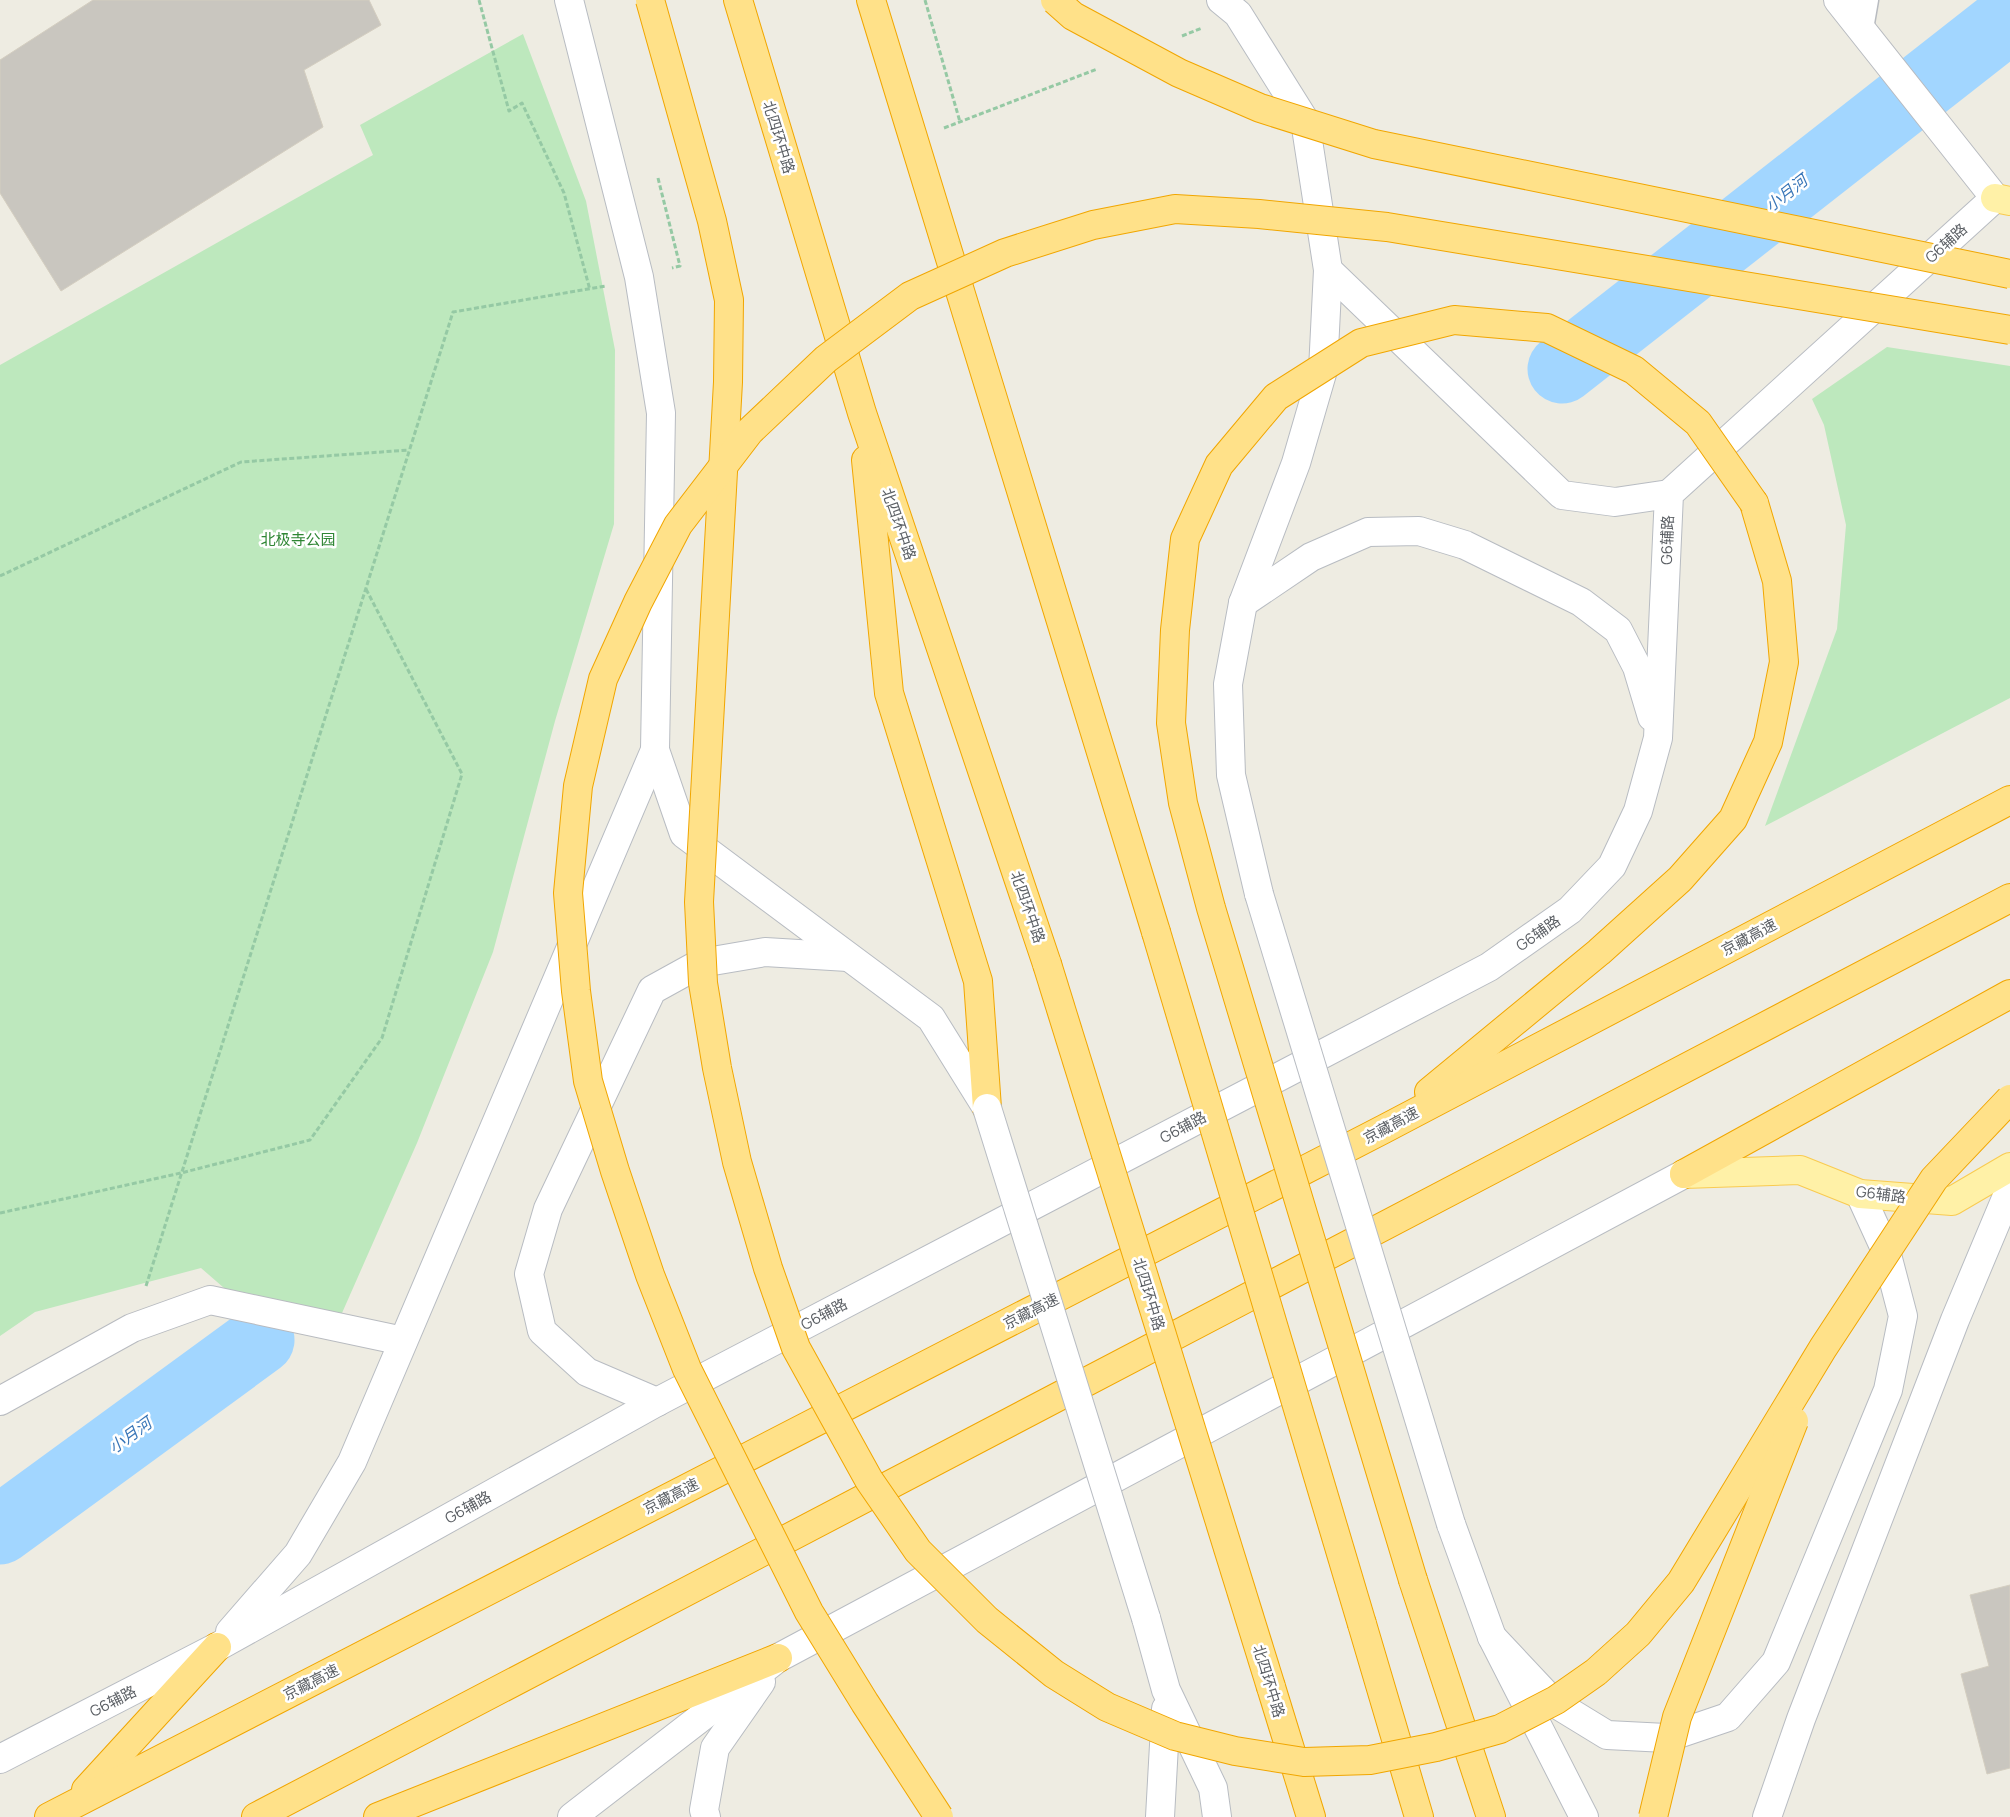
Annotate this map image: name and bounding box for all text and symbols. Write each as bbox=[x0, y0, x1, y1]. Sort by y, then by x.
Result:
street label: 北四环中路 bbox=[758, 98, 800, 176]
water label: 小月河 bbox=[1760, 168, 1814, 216]
street label: G6辅路 bbox=[1920, 219, 1972, 267]
street label: 北四环中路 bbox=[877, 485, 921, 563]
street label: G6辅路 bbox=[1656, 515, 1678, 565]
park label: 北极寺公园 bbox=[260, 529, 336, 550]
street label: 北四环中路 bbox=[1006, 868, 1050, 946]
street label: G6辅路 bbox=[1512, 910, 1564, 956]
street label: 京藏高速 bbox=[1718, 914, 1780, 960]
street label: 京藏高速 bbox=[1360, 1102, 1422, 1148]
street label: G6辅路 bbox=[1156, 1106, 1210, 1148]
street label: G6辅路 bbox=[1855, 1181, 1907, 1207]
street label: 北四环中路 bbox=[1128, 1255, 1170, 1333]
street label: 京藏高速 bbox=[999, 1288, 1063, 1334]
street label: G6辅路 bbox=[797, 1293, 851, 1335]
water label: 小月河 bbox=[104, 1410, 158, 1458]
street label: 京藏高速 bbox=[639, 1473, 703, 1519]
street label: G6辅路 bbox=[441, 1486, 495, 1528]
street label: 北四环中路 bbox=[1248, 1642, 1290, 1720]
street label: 京藏高速 bbox=[279, 1659, 343, 1705]
street label: G6辅路 bbox=[86, 1680, 140, 1722]

